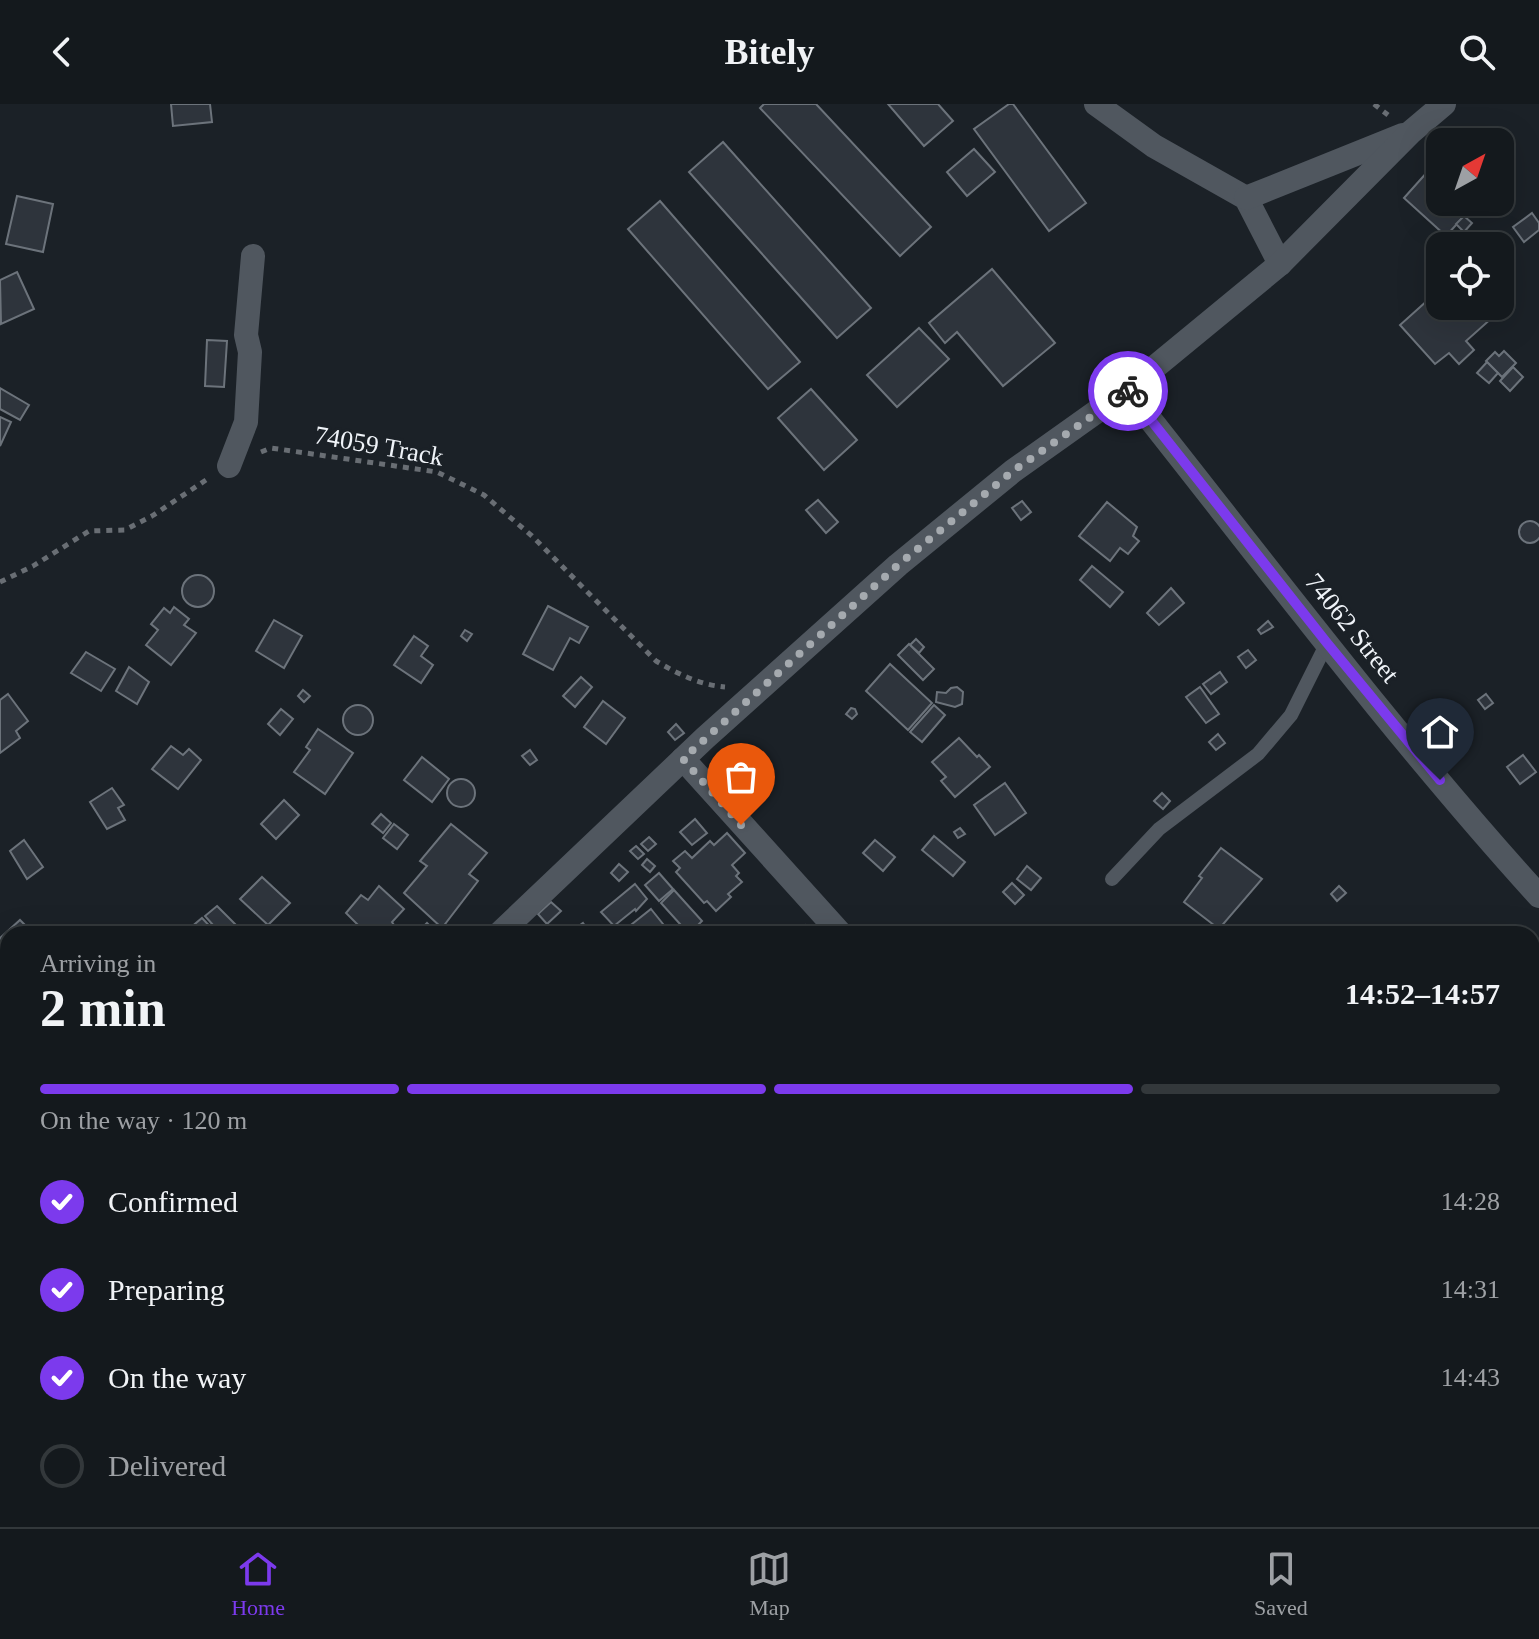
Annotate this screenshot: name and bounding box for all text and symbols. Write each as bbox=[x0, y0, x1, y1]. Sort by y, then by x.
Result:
icon: back bbox=[40, 30, 84, 74]
icon: search bbox=[1455, 30, 1499, 74]
text: Bitely bbox=[725, 32, 814, 72]
north arrow bbox=[1426, 128, 1514, 216]
map controls bbox=[1426, 128, 1514, 320]
button: locate bbox=[1426, 232, 1514, 320]
courier bbox=[1088, 351, 1168, 431]
icon: bike bbox=[1106, 369, 1150, 413]
street label: 74059 Track bbox=[312, 420, 446, 472]
street label: 74062 Street bbox=[1299, 568, 1405, 689]
pin bbox=[1406, 698, 1474, 780]
icon: home bbox=[1418, 710, 1462, 754]
pin bbox=[707, 743, 775, 825]
icon: bag bbox=[719, 755, 763, 799]
text: Arriving in bbox=[40, 949, 156, 978]
text: 14:52–14:57 bbox=[1345, 977, 1500, 1010]
text: 2 min bbox=[40, 980, 166, 1037]
text: On the way · 120 m bbox=[40, 1106, 247, 1135]
icon: check bbox=[40, 1180, 84, 1224]
text: Confirmed bbox=[108, 1185, 238, 1218]
text: 14:28 bbox=[1441, 1187, 1500, 1216]
icon: check bbox=[40, 1268, 84, 1312]
text: Preparing bbox=[108, 1273, 225, 1306]
text: 14:31 bbox=[1441, 1275, 1500, 1304]
icon: check bbox=[40, 1356, 84, 1400]
text: On the way bbox=[108, 1361, 246, 1394]
text: 14:43 bbox=[1441, 1363, 1500, 1392]
text: Delivered bbox=[108, 1449, 226, 1482]
tab: Home bbox=[231, 1547, 285, 1621]
tab: Map bbox=[747, 1547, 791, 1621]
tab: Saved bbox=[1254, 1547, 1308, 1621]

